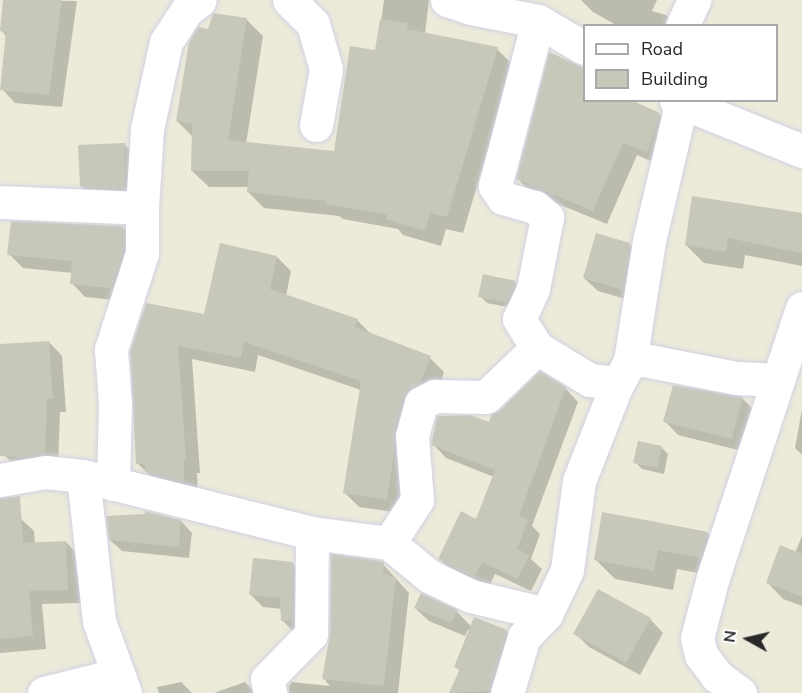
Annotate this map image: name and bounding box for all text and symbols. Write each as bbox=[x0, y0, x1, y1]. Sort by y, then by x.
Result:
legend bbox=[583, 24, 778, 102]
text: Road bbox=[641, 37, 683, 61]
text: Building bbox=[641, 67, 708, 91]
north arrow bbox=[718, 609, 778, 669]
text: N bbox=[718, 629, 742, 644]

